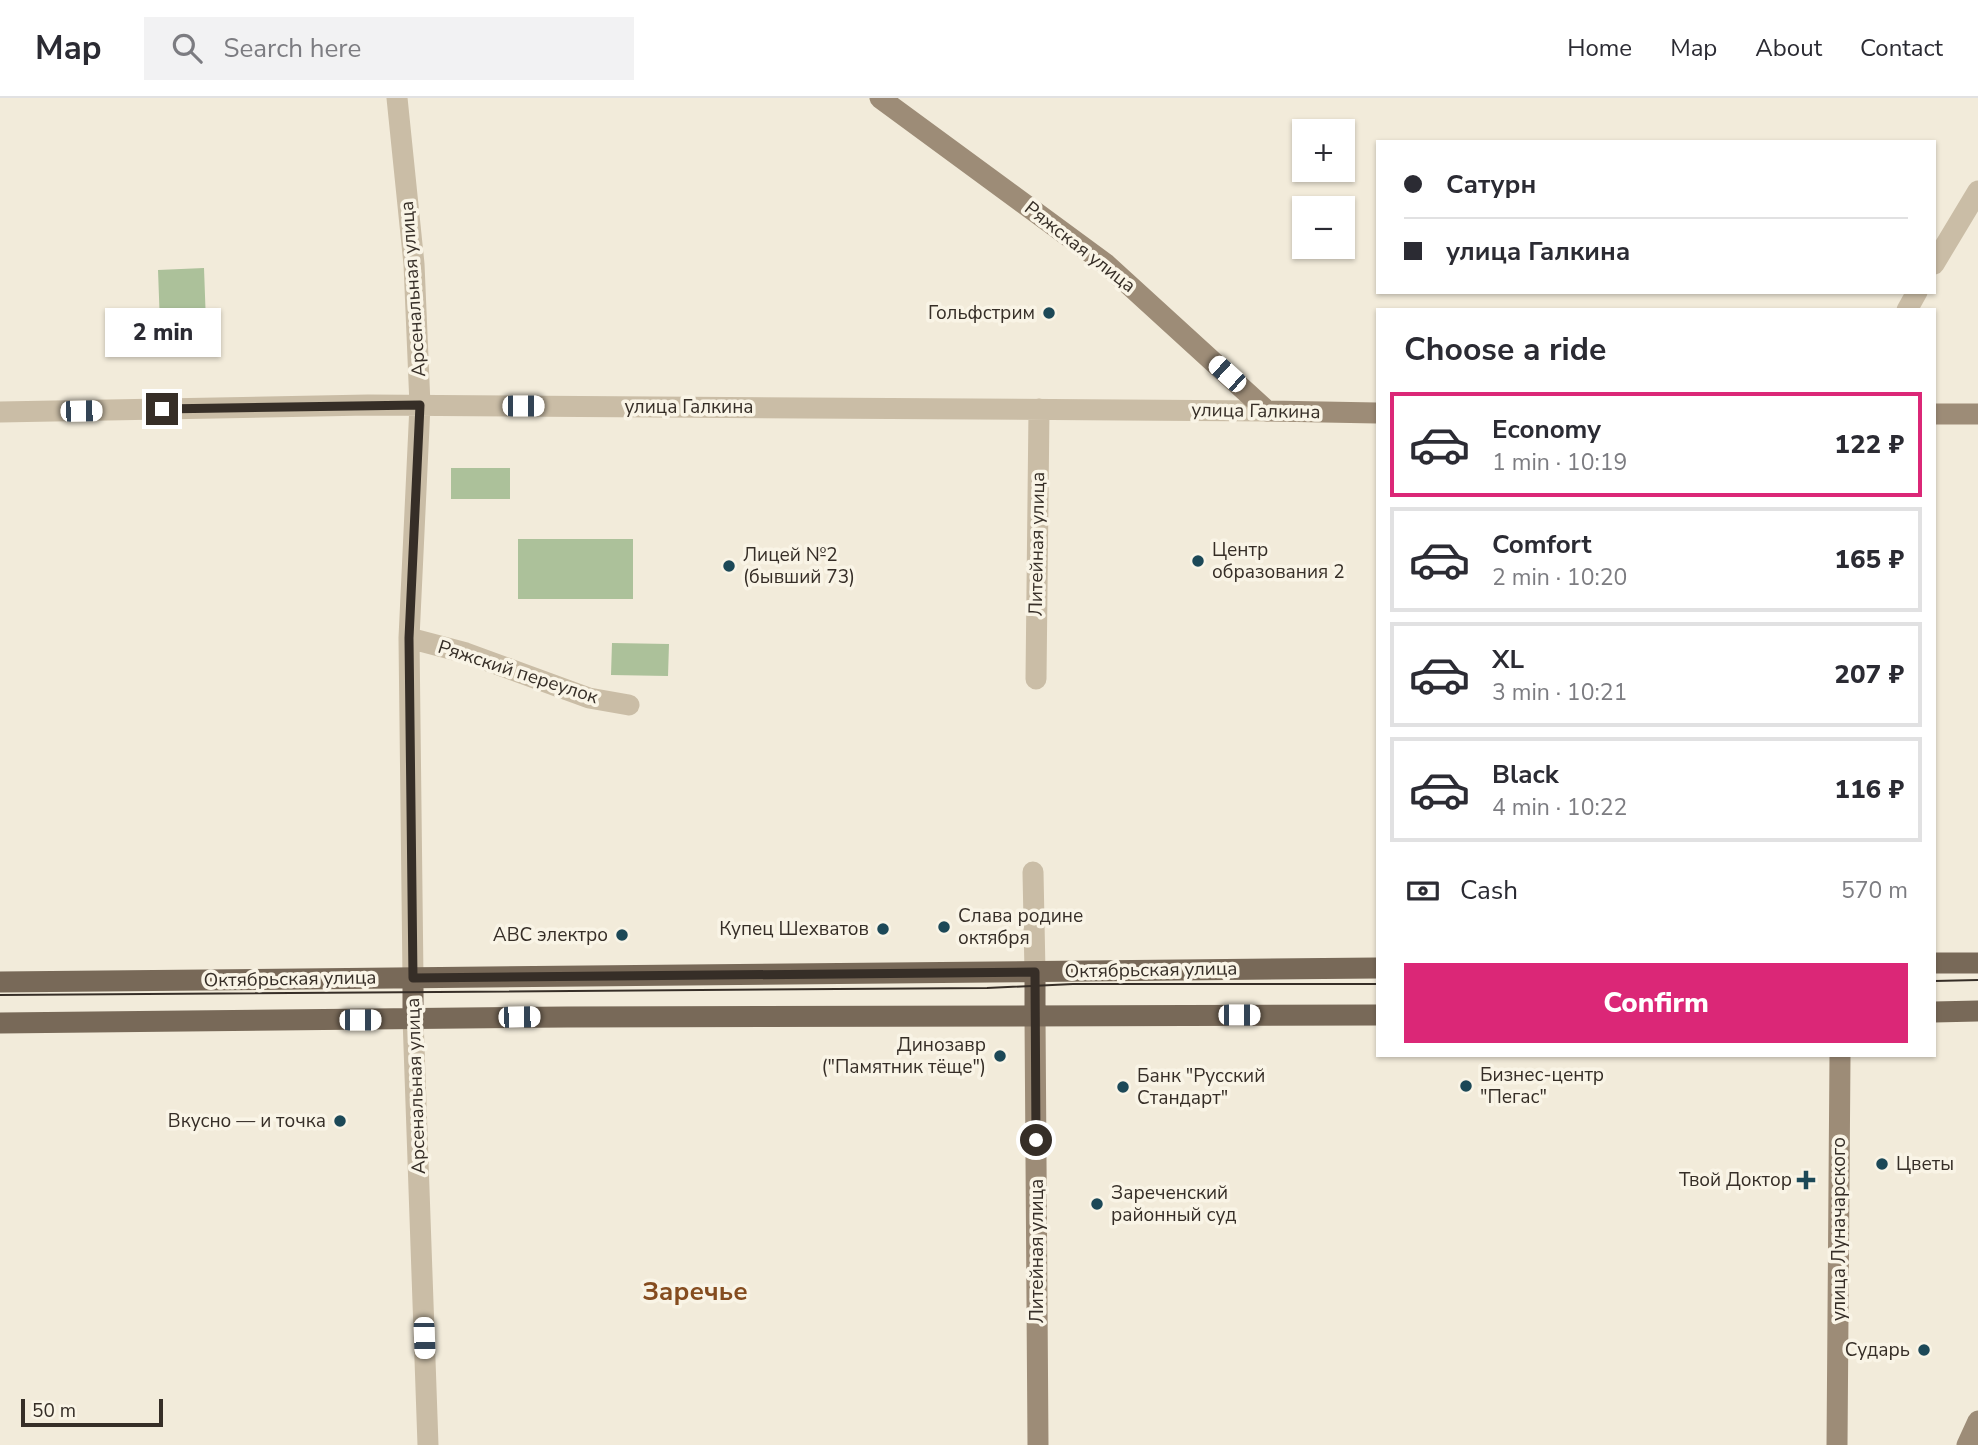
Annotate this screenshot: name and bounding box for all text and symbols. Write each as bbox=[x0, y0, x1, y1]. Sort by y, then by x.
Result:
search box bbox=[144, 17, 634, 80]
text: Map bbox=[35, 26, 102, 71]
icon: search bbox=[168, 29, 206, 67]
text: Search here bbox=[224, 31, 361, 66]
text: Home bbox=[1567, 32, 1632, 64]
text: Map bbox=[1670, 32, 1717, 64]
text: About bbox=[1755, 32, 1822, 64]
text: Contact bbox=[1860, 32, 1943, 64]
map controls bbox=[1292, 119, 1355, 259]
button: + bbox=[1292, 119, 1355, 182]
text: Сатурн bbox=[1446, 167, 1536, 202]
street label: Ряжская улица bbox=[1019, 195, 1141, 299]
button: − bbox=[1292, 196, 1355, 259]
street label: Арсенальная улица bbox=[394, 200, 432, 378]
text: улица Галкина bbox=[1446, 234, 1630, 269]
place label: Гольфстрим bbox=[928, 300, 1035, 326]
marker: Гольфстрим bbox=[1041, 305, 1057, 321]
callout: 2 min bbox=[104, 308, 220, 356]
text: 2 min bbox=[133, 317, 193, 348]
text: Choose a ride bbox=[1404, 328, 1606, 371]
car bbox=[1205, 352, 1250, 396]
route end bbox=[146, 393, 178, 425]
street label: улица Галкина bbox=[624, 394, 754, 420]
car bbox=[503, 396, 545, 417]
street label: улица Галкина bbox=[1191, 397, 1321, 425]
car bbox=[60, 400, 103, 422]
text: Economy bbox=[1492, 412, 1601, 447]
icon: car bbox=[1408, 413, 1471, 476]
text: 122 ₽ bbox=[1834, 427, 1904, 462]
text: 1 min · 10:19 bbox=[1492, 447, 1627, 478]
street label: Литейная улица bbox=[1023, 472, 1051, 616]
text: Comfort bbox=[1492, 527, 1592, 562]
icon: car bbox=[1408, 528, 1471, 591]
place label: Центр образования 2 bbox=[1212, 537, 1345, 585]
place label: Лицей №2 (бывший 73) bbox=[743, 542, 855, 590]
text: 165 ₽ bbox=[1834, 542, 1904, 577]
marker: Центр образования 2 bbox=[1190, 553, 1206, 569]
marker: Лицей №2 (бывший 73) bbox=[721, 558, 737, 574]
text: 2 min · 10:20 bbox=[1492, 562, 1627, 593]
street label: Ряжский переулок bbox=[435, 634, 601, 710]
text: XL bbox=[1492, 642, 1524, 677]
icon: car bbox=[1408, 643, 1471, 706]
text: 207 ₽ bbox=[1834, 657, 1904, 692]
text: 3 min · 10:21 bbox=[1492, 677, 1627, 708]
text: Black bbox=[1492, 757, 1559, 792]
icon: car bbox=[1408, 758, 1471, 821]
text: 116 ₽ bbox=[1834, 772, 1904, 807]
text: 4 min · 10:22 bbox=[1492, 792, 1627, 823]
icon: cash bbox=[1404, 872, 1442, 910]
text: Cash bbox=[1460, 873, 1518, 908]
text: 570 m bbox=[1841, 875, 1908, 906]
place label: Слава родине октября bbox=[958, 903, 1083, 951]
place label: Купец Шехватов bbox=[719, 916, 869, 942]
marker: Слава родине октября bbox=[936, 919, 952, 935]
marker: Купец Шехватов bbox=[875, 921, 891, 937]
place label: АВС электро bbox=[493, 922, 608, 948]
marker: АВС электро bbox=[614, 927, 630, 943]
street label: Октябрьская улица bbox=[1064, 955, 1238, 985]
button: Confirm bbox=[1404, 963, 1908, 1043]
street label: Октябрьская улица bbox=[203, 964, 377, 994]
street label: Арсенальная улица bbox=[400, 997, 432, 1175]
car bbox=[1219, 1005, 1261, 1026]
car bbox=[498, 1006, 541, 1028]
car bbox=[340, 1010, 382, 1031]
place label: Динозавр ("Памятник тёще") bbox=[822, 1032, 986, 1080]
marker: Динозавр ("Памятник тёще") bbox=[992, 1048, 1008, 1064]
place label: Бизнес-центр "Пегас" bbox=[1480, 1062, 1604, 1110]
place label: Банк "Русский Стандарт" bbox=[1137, 1063, 1265, 1111]
marker: Бизнес-центр "Пегас" bbox=[1458, 1078, 1474, 1094]
marker: Банк "Русский Стандарт" bbox=[1115, 1079, 1131, 1095]
place label: Вкусно — и точка bbox=[168, 1108, 326, 1134]
marker: Вкусно — и точка bbox=[332, 1113, 348, 1129]
route start bbox=[1020, 1124, 1052, 1156]
street label: улица Луначарского bbox=[1826, 1137, 1852, 1321]
place label: Цветы bbox=[1896, 1151, 1954, 1177]
marker: Цветы bbox=[1874, 1156, 1890, 1172]
place label: Твой Доктор bbox=[1679, 1167, 1792, 1193]
marker: Твой Доктор bbox=[1798, 1172, 1814, 1188]
street label: Литейная улица bbox=[1024, 1179, 1050, 1323]
place label: Зареченский районный суд bbox=[1111, 1180, 1236, 1228]
marker: Зареченский районный суд bbox=[1089, 1196, 1105, 1212]
district label: Заречье bbox=[642, 1274, 748, 1309]
car bbox=[413, 1317, 436, 1359]
place label: Сударь bbox=[1845, 1337, 1910, 1363]
marker: Сударь bbox=[1916, 1342, 1932, 1358]
scale bar bbox=[21, 1396, 163, 1428]
text: 50 m bbox=[32, 1398, 76, 1424]

